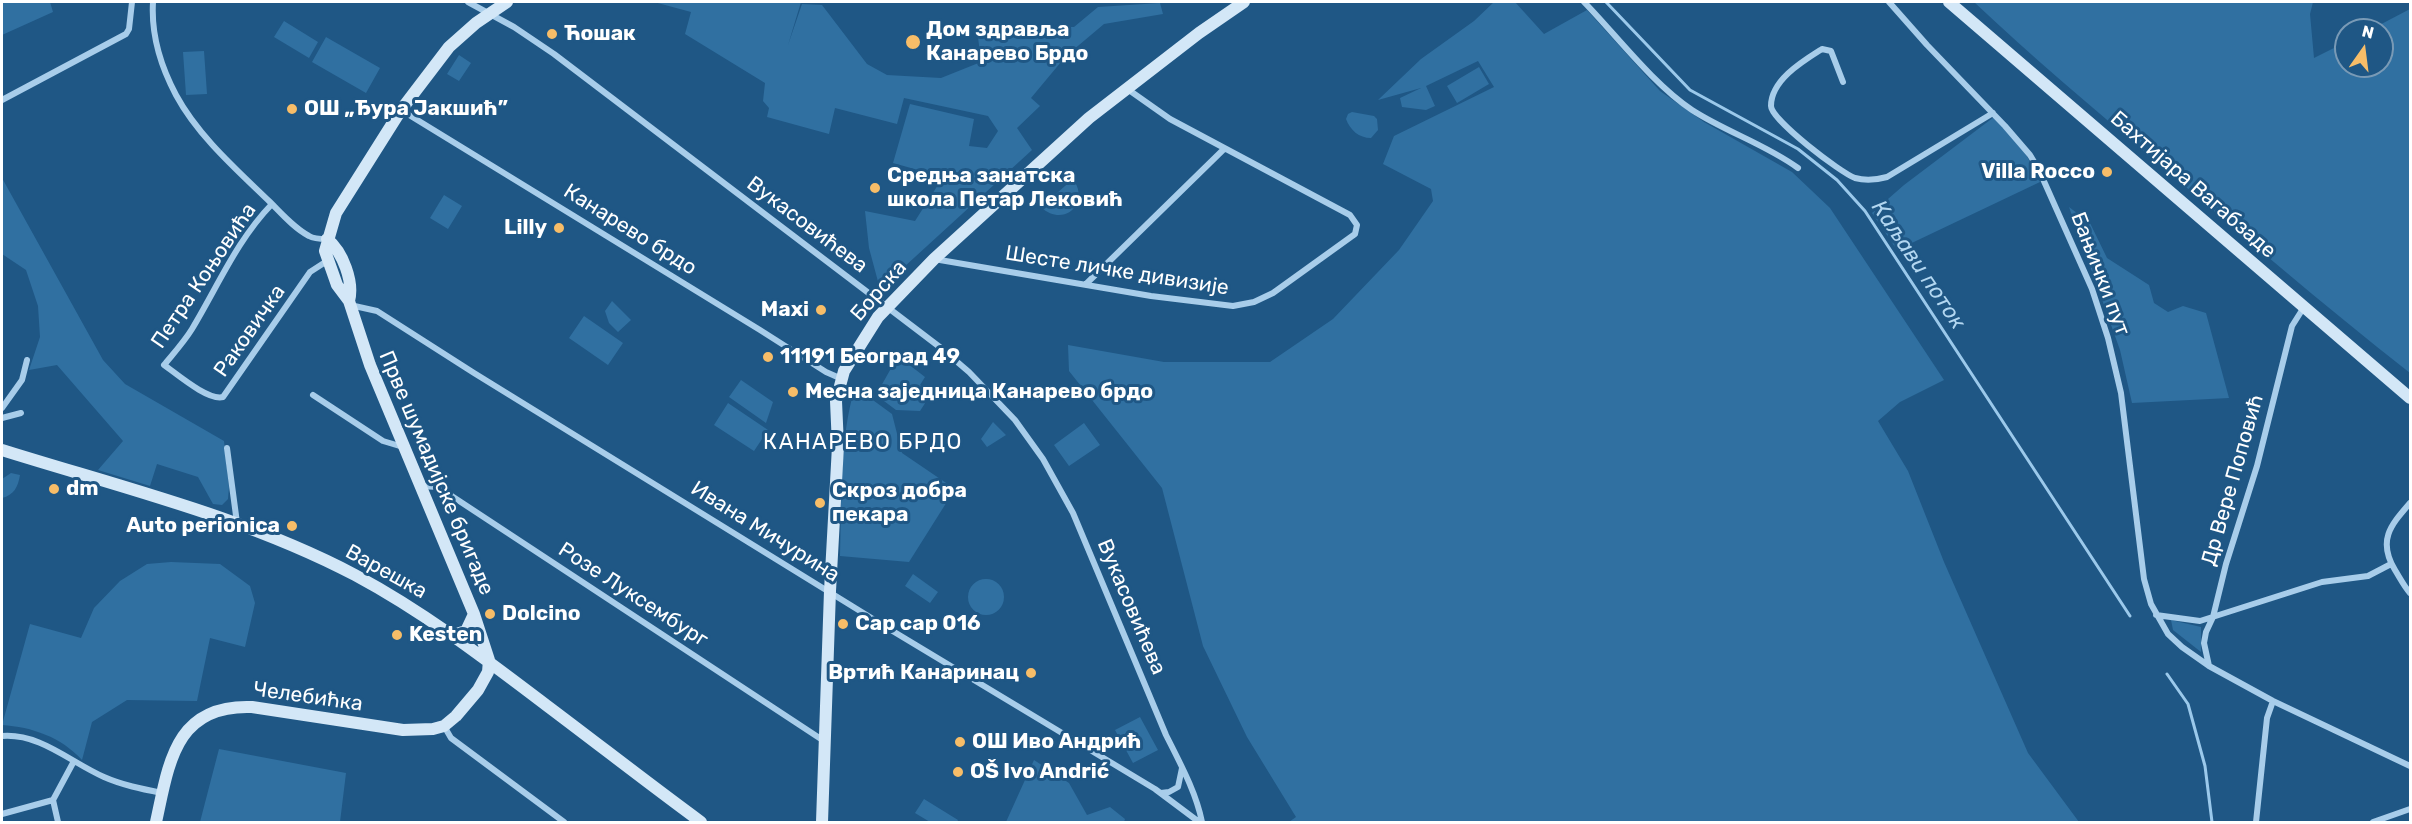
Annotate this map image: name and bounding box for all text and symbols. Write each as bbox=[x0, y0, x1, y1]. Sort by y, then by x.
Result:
place label: Дом здравља Канарево Брдо bbox=[926, 17, 1088, 67]
north arrow bbox=[2334, 18, 2394, 78]
place label: Ћошак bbox=[564, 21, 636, 47]
text: N bbox=[2360, 21, 2376, 43]
marker: Ћошак bbox=[545, 27, 559, 41]
marker: Дом здравља Канарево Брдо bbox=[904, 33, 922, 51]
place label: ОШ „Ђура Јакшић” bbox=[304, 96, 508, 122]
marker: ОШ „Ђура Јакшић” bbox=[285, 102, 299, 116]
street label: Бахтијара Вагабзаде bbox=[2105, 106, 2281, 264]
place label: Villa Rocco bbox=[1981, 159, 2095, 185]
place label: Средња занатска школа Петар Лековић bbox=[887, 163, 1123, 213]
marker: Villa Rocco bbox=[2100, 165, 2114, 179]
street label: Вукасовићева bbox=[742, 171, 872, 279]
street label: Канарево брдо bbox=[559, 179, 701, 281]
marker: Средња занатска школа Петар Лековић bbox=[868, 181, 882, 195]
water label: Каљави поток bbox=[1865, 196, 1971, 334]
street label: Петра Коњовића bbox=[146, 199, 262, 353]
street label: Бањички пут bbox=[2065, 209, 2135, 339]
place label: Lilly bbox=[504, 215, 547, 241]
marker: Lilly bbox=[552, 221, 566, 235]
street label: Шесте личке дивизије bbox=[1003, 241, 1231, 301]
street label: Борска bbox=[846, 255, 912, 327]
street label: Раковичка bbox=[209, 280, 291, 382]
place label: Maxi bbox=[761, 297, 809, 323]
marker: Maxi bbox=[814, 303, 828, 317]
place label: 11191 Београд 49 bbox=[780, 344, 960, 370]
street label: Прве шумадијске бригаде bbox=[373, 347, 499, 599]
marker: 11191 Београд 49 bbox=[761, 350, 775, 364]
place label: Месна заједница Канарево брдо bbox=[805, 379, 1153, 405]
marker: Месна заједница Канарево брдо bbox=[786, 385, 800, 399]
street label: Др Вере Поповић bbox=[2197, 392, 2269, 568]
district label: КАНАРЕВО БРДО bbox=[763, 430, 963, 456]
place label: dm bbox=[66, 476, 98, 502]
street label: Ивана Мичурина bbox=[686, 476, 844, 588]
place label: Скроз добра пекара bbox=[832, 478, 967, 528]
marker: dm bbox=[47, 482, 61, 496]
marker: Скроз добра пекара bbox=[813, 496, 827, 510]
place label: Auto perionica bbox=[126, 513, 280, 539]
marker: Auto perionica bbox=[285, 519, 299, 533]
street label: Вукасовићева bbox=[1091, 535, 1171, 679]
street label: Розе Луксембург bbox=[554, 537, 712, 653]
street label: Варешка bbox=[341, 539, 431, 605]
place label: Dolcino bbox=[502, 601, 581, 627]
marker: Dolcino bbox=[483, 607, 497, 621]
place label: Cap cap 016 bbox=[855, 611, 981, 637]
marker: Cap cap 016 bbox=[836, 617, 850, 631]
place label: Kesten bbox=[409, 622, 482, 648]
marker: Kesten bbox=[390, 628, 404, 642]
place label: Вртић Канаринац bbox=[828, 660, 1019, 686]
marker: Вртић Канаринац bbox=[1024, 666, 1038, 680]
street label: Челебићка bbox=[252, 677, 364, 717]
place label: ОШ Иво Андрић bbox=[972, 729, 1142, 755]
marker: ОШ Иво Андрић bbox=[953, 735, 967, 749]
place label: OŠ Ivo Andrić bbox=[970, 759, 1109, 785]
marker: OŠ Ivo Andrić bbox=[951, 765, 965, 779]

